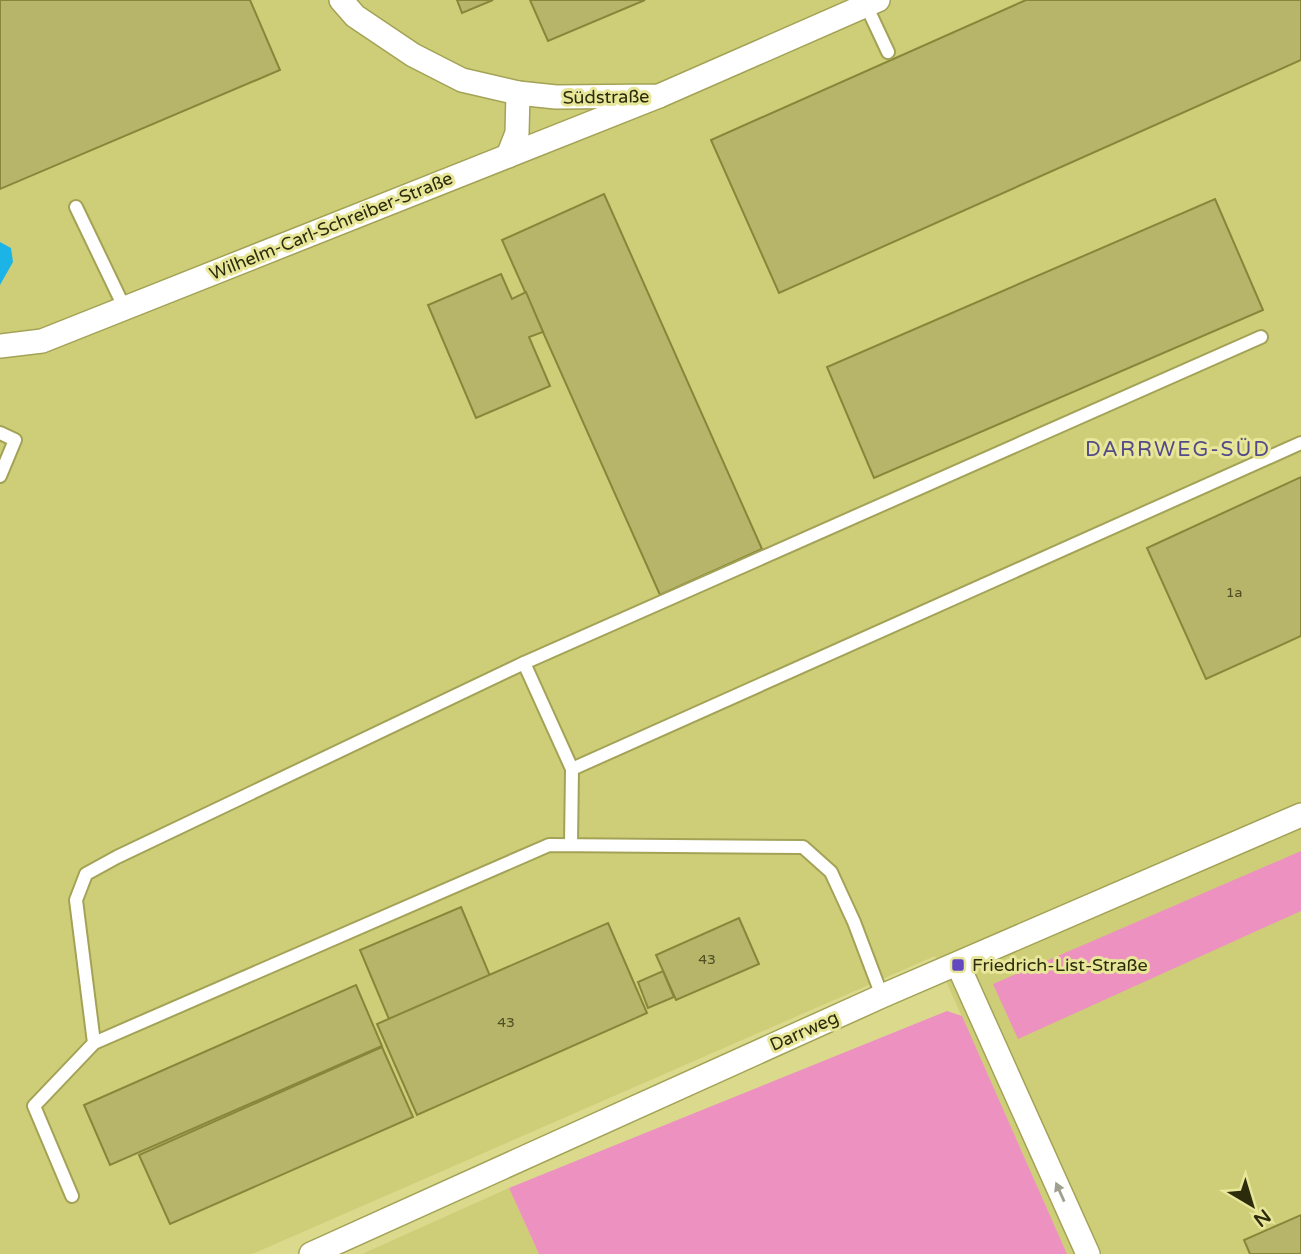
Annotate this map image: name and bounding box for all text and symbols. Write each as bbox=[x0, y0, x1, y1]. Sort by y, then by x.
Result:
street label: Südstraße bbox=[562, 85, 650, 109]
street label: Wilhelm-Carl-Schreiber-Straße bbox=[206, 167, 456, 285]
district label: DARRWEG-SÜD bbox=[1085, 437, 1271, 462]
house number: 1a bbox=[1226, 584, 1242, 601]
house number: 43 bbox=[698, 951, 716, 968]
place label: Friedrich-List-Straße bbox=[972, 954, 1148, 976]
marker: Friedrich-List-Straße bbox=[950, 957, 966, 973]
street label: Darrweg bbox=[766, 1006, 842, 1056]
house number: 43 bbox=[497, 1014, 515, 1031]
north arrow bbox=[1217, 1170, 1287, 1240]
one-way arrow bbox=[1054, 1182, 1066, 1202]
text: N bbox=[1249, 1204, 1275, 1231]

